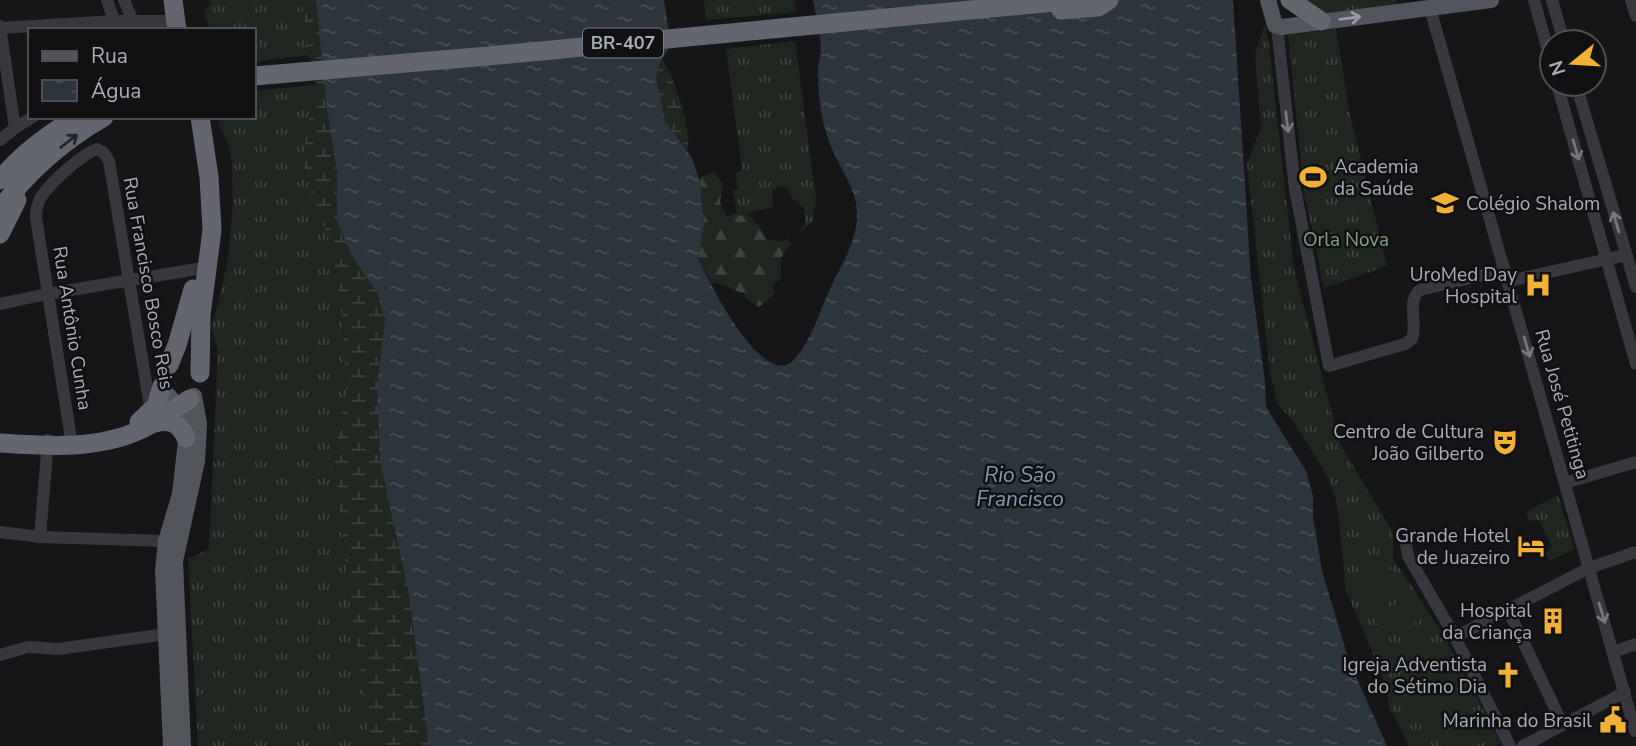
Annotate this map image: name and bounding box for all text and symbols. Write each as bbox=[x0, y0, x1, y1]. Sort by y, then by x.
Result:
one-way arrow bbox=[1338, 11, 1361, 24]
legend bbox=[28, 28, 256, 119]
road number: BR-407 bbox=[583, 28, 663, 58]
north arrow bbox=[1538, 28, 1608, 98]
text: Rua bbox=[91, 42, 128, 70]
text: N bbox=[1543, 57, 1572, 79]
text: Água bbox=[91, 77, 141, 105]
one-way arrow bbox=[1281, 110, 1294, 133]
one-way arrow bbox=[60, 133, 78, 148]
one-way arrow bbox=[1570, 139, 1583, 161]
place label: Academia da Saúde bbox=[1334, 154, 1418, 202]
sports icon: Academia da Saúde bbox=[1298, 162, 1328, 192]
street label: Rua Francisco Bosco Reis bbox=[117, 175, 180, 391]
school or university icon: Colégio Shalom bbox=[1430, 188, 1460, 218]
place label: Colégio Shalom bbox=[1466, 191, 1600, 217]
one-way arrow bbox=[1609, 211, 1622, 233]
park label: Orla Nova bbox=[1303, 227, 1389, 253]
street label: Rua Antônio Cunha bbox=[46, 244, 98, 412]
place label: UroMed Day Hospital bbox=[1410, 262, 1517, 310]
hospital icon: UroMed Day Hospital bbox=[1523, 270, 1553, 300]
street label: Rua José Petitinga bbox=[1528, 326, 1596, 482]
one-way arrow bbox=[1521, 335, 1534, 358]
place label: Centro de Cultura João Gilberto bbox=[1333, 419, 1484, 467]
theatre icon: Centro de Cultura João Gilberto bbox=[1490, 427, 1520, 457]
water label: Rio São Francisco bbox=[976, 461, 1064, 513]
place label: Grande Hotel de Juazeiro bbox=[1395, 523, 1510, 571]
hotel icon: Grande Hotel de Juazeiro bbox=[1516, 531, 1546, 561]
place label: Hospital da Criança bbox=[1442, 598, 1532, 646]
one-way arrow bbox=[1597, 602, 1610, 624]
building icon: Hospital da Criança bbox=[1538, 606, 1568, 636]
place label: Igreja Adventista do Sétimo Dia bbox=[1343, 652, 1487, 700]
church icon: Igreja Adventista do Sétimo Dia bbox=[1493, 660, 1523, 690]
public building icon: Marinha do Brasil bbox=[1598, 705, 1628, 735]
place label: Marinha do Brasil bbox=[1443, 708, 1592, 734]

